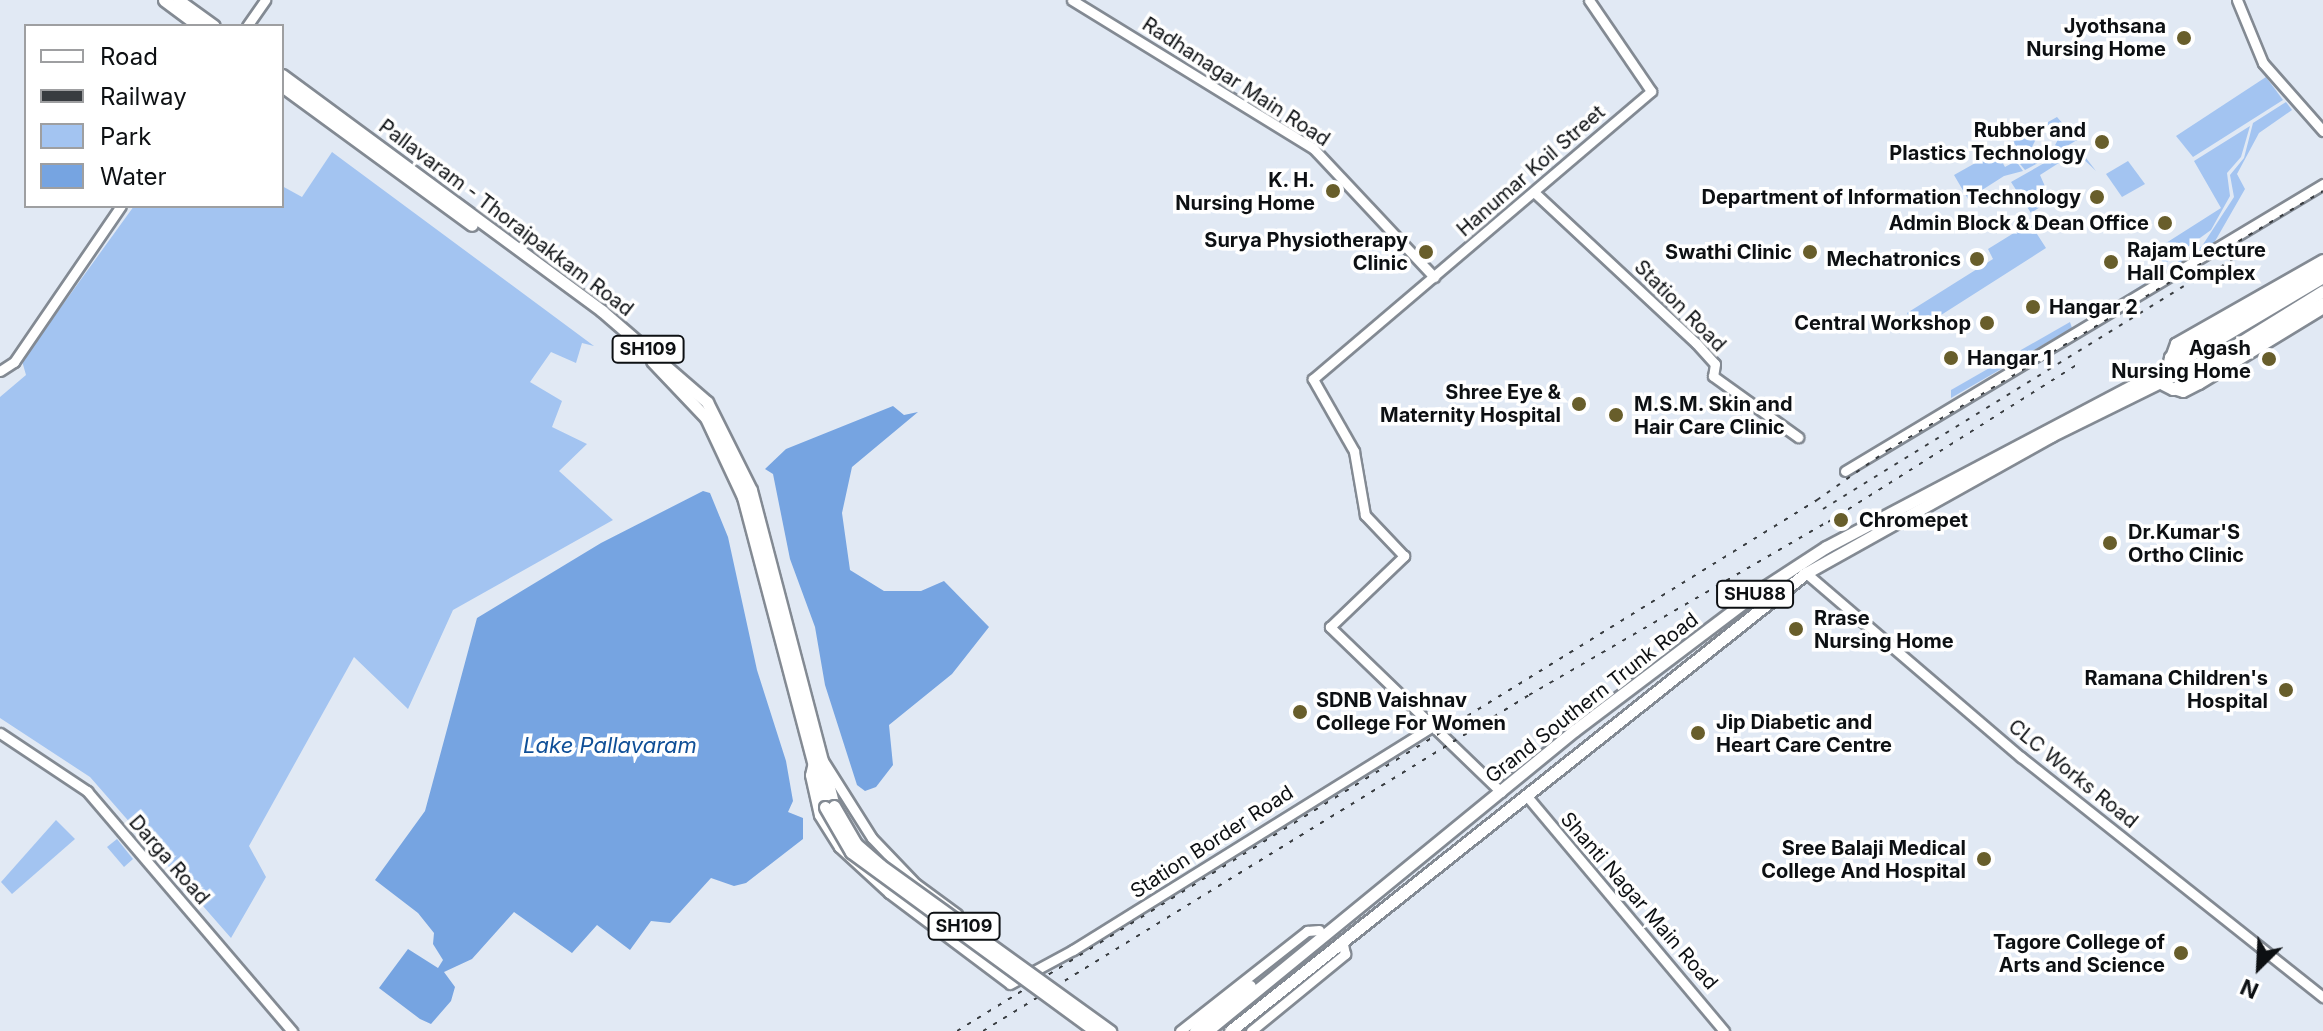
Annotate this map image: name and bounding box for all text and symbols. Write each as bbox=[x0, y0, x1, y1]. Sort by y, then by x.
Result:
street label: Radhanagar Main Road bbox=[1138, 12, 1334, 152]
place label: Jyothsana Nursing Home bbox=[2026, 14, 2166, 61]
legend bbox=[24, 24, 284, 208]
marker: Jyothsana Nursing Home bbox=[2173, 27, 2195, 49]
text: Road bbox=[100, 42, 158, 71]
text: Railway bbox=[100, 82, 187, 111]
street label: Hanumar Koil Street bbox=[1452, 100, 1610, 242]
street label: Pallavaram - Thoraipakkam Road bbox=[374, 114, 638, 322]
place label: Rubber and Plastics Technology bbox=[1889, 118, 2086, 165]
text: Park bbox=[100, 122, 151, 151]
marker: Rubber and Plastics Technology bbox=[2093, 133, 2111, 151]
text: Water bbox=[100, 162, 167, 191]
place label: K. H. Nursing Home bbox=[1175, 168, 1315, 215]
marker: K. H. Nursing Home bbox=[1322, 180, 1344, 202]
place label: Department of Information Technology bbox=[1702, 185, 2081, 209]
marker: Department of Information Technology bbox=[2088, 188, 2106, 206]
place label: Admin Block & Dean Office bbox=[1889, 211, 2149, 235]
marker: Admin Block & Dean Office bbox=[2156, 214, 2174, 232]
place label: Surya Physiotherapy Clinic bbox=[1204, 228, 1408, 275]
place label: Rajam Lecture Hall Complex bbox=[2127, 238, 2266, 285]
place label: Swathi Clinic bbox=[1665, 240, 1792, 264]
marker: Surya Physiotherapy Clinic bbox=[1415, 241, 1437, 263]
marker: Swathi Clinic bbox=[1799, 241, 1821, 263]
place label: Mechatronics bbox=[1827, 247, 1961, 271]
marker: Mechatronics bbox=[1968, 250, 1986, 268]
marker: Rajam Lecture Hall Complex bbox=[2102, 253, 2120, 271]
street label: Station Road bbox=[1629, 255, 1731, 357]
place label: Hangar 2 bbox=[2049, 295, 2138, 319]
marker: Hangar 2 bbox=[2024, 298, 2042, 316]
place label: Central Workshop bbox=[1794, 311, 1971, 335]
marker: Central Workshop bbox=[1978, 314, 1996, 332]
road number: SH109 bbox=[610, 335, 686, 363]
place label: Agash Nursing Home bbox=[2111, 336, 2251, 383]
place label: Hangar 1 bbox=[1967, 346, 2052, 370]
marker: Agash Nursing Home bbox=[2258, 348, 2280, 370]
marker: Hangar 1 bbox=[1942, 349, 1960, 367]
place label: Shree Eye & Maternity Hospital bbox=[1380, 380, 1561, 427]
place label: M.S.M. Skin and Hair Care Clinic bbox=[1634, 392, 1793, 439]
marker: Shree Eye & Maternity Hospital bbox=[1568, 393, 1590, 415]
marker: M.S.M. Skin and Hair Care Clinic bbox=[1605, 404, 1627, 426]
place label: Chromepet bbox=[1859, 508, 1968, 532]
marker: Chromepet bbox=[1830, 509, 1852, 531]
place label: Dr.Kumar'S Ortho Clinic bbox=[2128, 520, 2244, 567]
marker: Dr.Kumar'S Ortho Clinic bbox=[2099, 532, 2121, 554]
road number: SHU88 bbox=[1715, 580, 1795, 608]
place label: Rrase Nursing Home bbox=[1814, 606, 1954, 653]
street label: Grand Southern Trunk Road bbox=[1481, 608, 1703, 788]
marker: Rrase Nursing Home bbox=[1785, 618, 1807, 640]
place label: Ramana Children's Hospital bbox=[2085, 666, 2268, 713]
marker: Ramana Children's Hospital bbox=[2275, 679, 2297, 701]
place label: SDNB Vaishnav College For Women bbox=[1316, 688, 1506, 735]
marker: SDNB Vaishnav College For Women bbox=[1291, 703, 1309, 721]
place label: Jip Diabetic and Heart Care Centre bbox=[1716, 710, 1892, 757]
street label: CLC Works Road bbox=[2003, 714, 2143, 834]
marker: Jip Diabetic and Heart Care Centre bbox=[1687, 722, 1709, 744]
water label: Lake Pallavaram bbox=[523, 733, 697, 759]
street label: Station Border Road bbox=[1126, 780, 1298, 904]
street label: Shanti Nagar Main Road bbox=[1555, 807, 1723, 995]
street label: Darga Road bbox=[124, 811, 214, 909]
place label: Sree Balaji Medical College And Hospital bbox=[1761, 836, 1966, 883]
marker: Sree Balaji Medical College And Hospital bbox=[1973, 848, 1995, 870]
road number: SH109 bbox=[926, 912, 1002, 940]
north arrow bbox=[2219, 927, 2299, 1007]
place label: Tagore College of Arts and Science bbox=[1993, 930, 2165, 977]
marker: Tagore College of Arts and Science bbox=[2172, 944, 2190, 962]
text: N bbox=[2236, 974, 2262, 1004]

